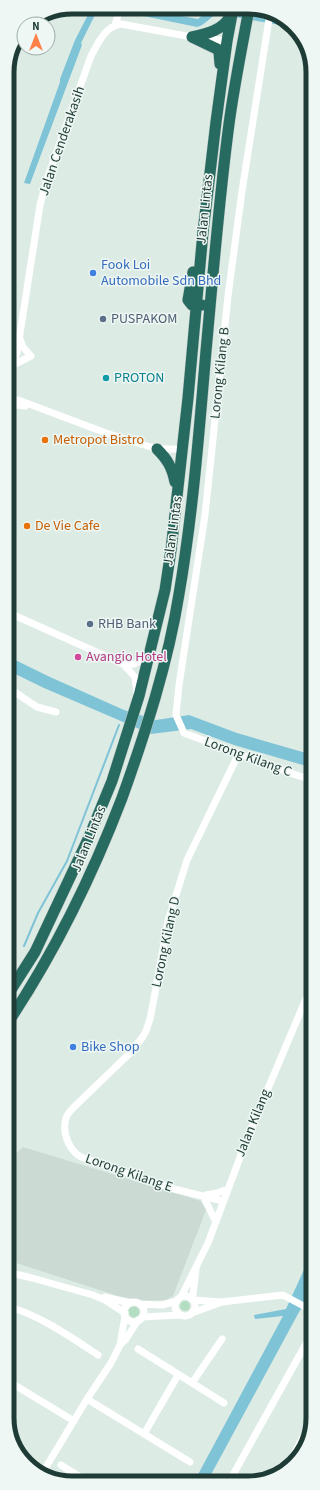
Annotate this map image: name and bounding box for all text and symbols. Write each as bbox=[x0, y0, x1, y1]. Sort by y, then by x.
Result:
north arrow bbox=[16, 16, 56, 56]
text: N bbox=[32, 19, 40, 34]
street label: Jalan Cenderakasih bbox=[34, 84, 90, 198]
street label: Jalan Lintas bbox=[191, 173, 219, 245]
place label: Fook Loi Automobile Sdn Bhd bbox=[101, 255, 221, 291]
marker: Fook Loi Automobile Sdn Bhd bbox=[88, 268, 98, 278]
place label: PUSPAKOM bbox=[111, 309, 177, 329]
marker: PUSPAKOM bbox=[98, 314, 108, 324]
street label: Lorong Kilang B bbox=[205, 326, 235, 420]
place label: PROTON bbox=[114, 368, 164, 388]
marker: PROTON bbox=[101, 373, 111, 383]
place label: Metropot Bistro bbox=[53, 430, 144, 450]
marker: Metropot Bistro bbox=[40, 435, 50, 445]
street label: Jalan Lintas bbox=[158, 495, 188, 567]
place label: De Vie Cafe bbox=[35, 516, 100, 536]
marker: De Vie Cafe bbox=[22, 521, 32, 531]
place label: RHB Bank bbox=[98, 614, 156, 634]
marker: RHB Bank bbox=[85, 619, 95, 629]
place label: Avangio Hotel bbox=[86, 647, 167, 667]
marker: Avangio Hotel bbox=[73, 652, 83, 662]
street label: Lorong Kilang C bbox=[201, 732, 295, 782]
street label: Jalan Lintas bbox=[67, 803, 111, 875]
street label: Lorong Kilang D bbox=[147, 895, 185, 989]
place label: Bike Shop bbox=[81, 1037, 140, 1057]
marker: Bike Shop bbox=[68, 1042, 78, 1052]
street label: Jalan Kilang bbox=[230, 1086, 276, 1160]
street label: Lorong Kilang E bbox=[83, 1149, 175, 1197]

